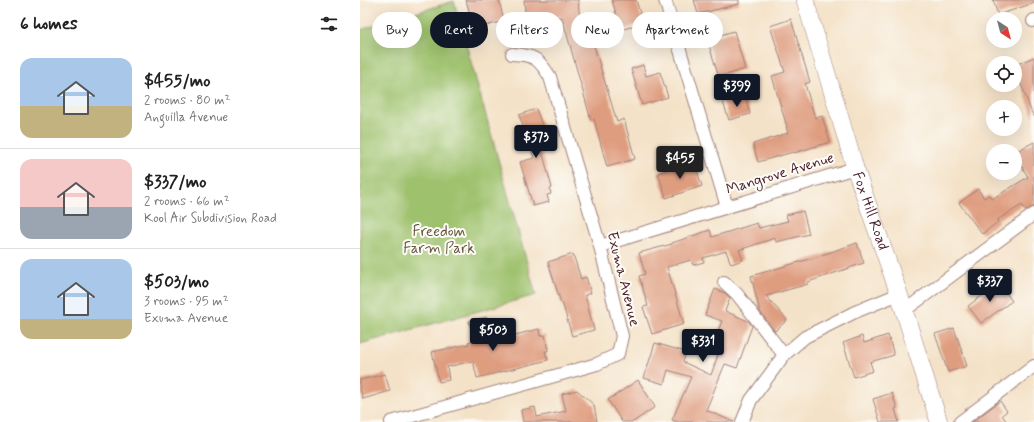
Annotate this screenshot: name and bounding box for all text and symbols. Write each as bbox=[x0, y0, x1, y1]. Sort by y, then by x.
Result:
chip: Buy bbox=[372, 12, 422, 48]
chip: Rent bbox=[430, 12, 488, 48]
chip: Filters bbox=[496, 12, 563, 48]
chip: New bbox=[571, 12, 624, 48]
chip: Apartment bbox=[632, 12, 723, 48]
north arrow bbox=[986, 12, 1022, 48]
map controls bbox=[986, 12, 1022, 180]
text: 6 homes bbox=[20, 13, 78, 35]
icon: filters bbox=[318, 13, 340, 35]
button: locate bbox=[986, 56, 1022, 92]
text: $455/mo bbox=[144, 70, 211, 92]
icon: home bbox=[52, 74, 100, 122]
pin: $399 bbox=[713, 74, 761, 108]
text: $399 bbox=[723, 78, 751, 95]
text: 2 rooms · 80 m² bbox=[144, 92, 230, 109]
button: + bbox=[986, 100, 1022, 136]
text: Anguilla Avenue bbox=[144, 109, 228, 126]
pin: $373 bbox=[512, 125, 560, 159]
text: $373 bbox=[523, 129, 549, 146]
button: − bbox=[986, 144, 1022, 180]
pin: $455 bbox=[656, 146, 704, 180]
street label: Mangrove Avenue bbox=[724, 148, 837, 201]
text: $455 bbox=[665, 150, 695, 167]
street label: Fox Hill Road bbox=[847, 169, 893, 253]
text: $337/mo bbox=[144, 171, 207, 193]
icon: home bbox=[52, 175, 100, 223]
text: 2 rooms · 66 m² bbox=[144, 193, 229, 210]
text: Kool Air Subdivision Road bbox=[144, 210, 277, 227]
park label: Freedom Farm Park bbox=[403, 222, 475, 259]
street label: Exuma Avenue bbox=[602, 229, 644, 329]
pin: $337 bbox=[966, 269, 1014, 303]
text: $503/mo bbox=[144, 271, 209, 293]
text: $337 bbox=[977, 273, 1003, 290]
icon: home bbox=[52, 275, 100, 323]
text: 3 rooms · 95 m² bbox=[144, 293, 228, 310]
text: Exuma Avenue bbox=[144, 310, 228, 327]
pin: $503 bbox=[469, 318, 517, 352]
text: $503 bbox=[479, 322, 507, 339]
pin: $331 bbox=[679, 329, 727, 363]
text: $331 bbox=[691, 333, 715, 350]

